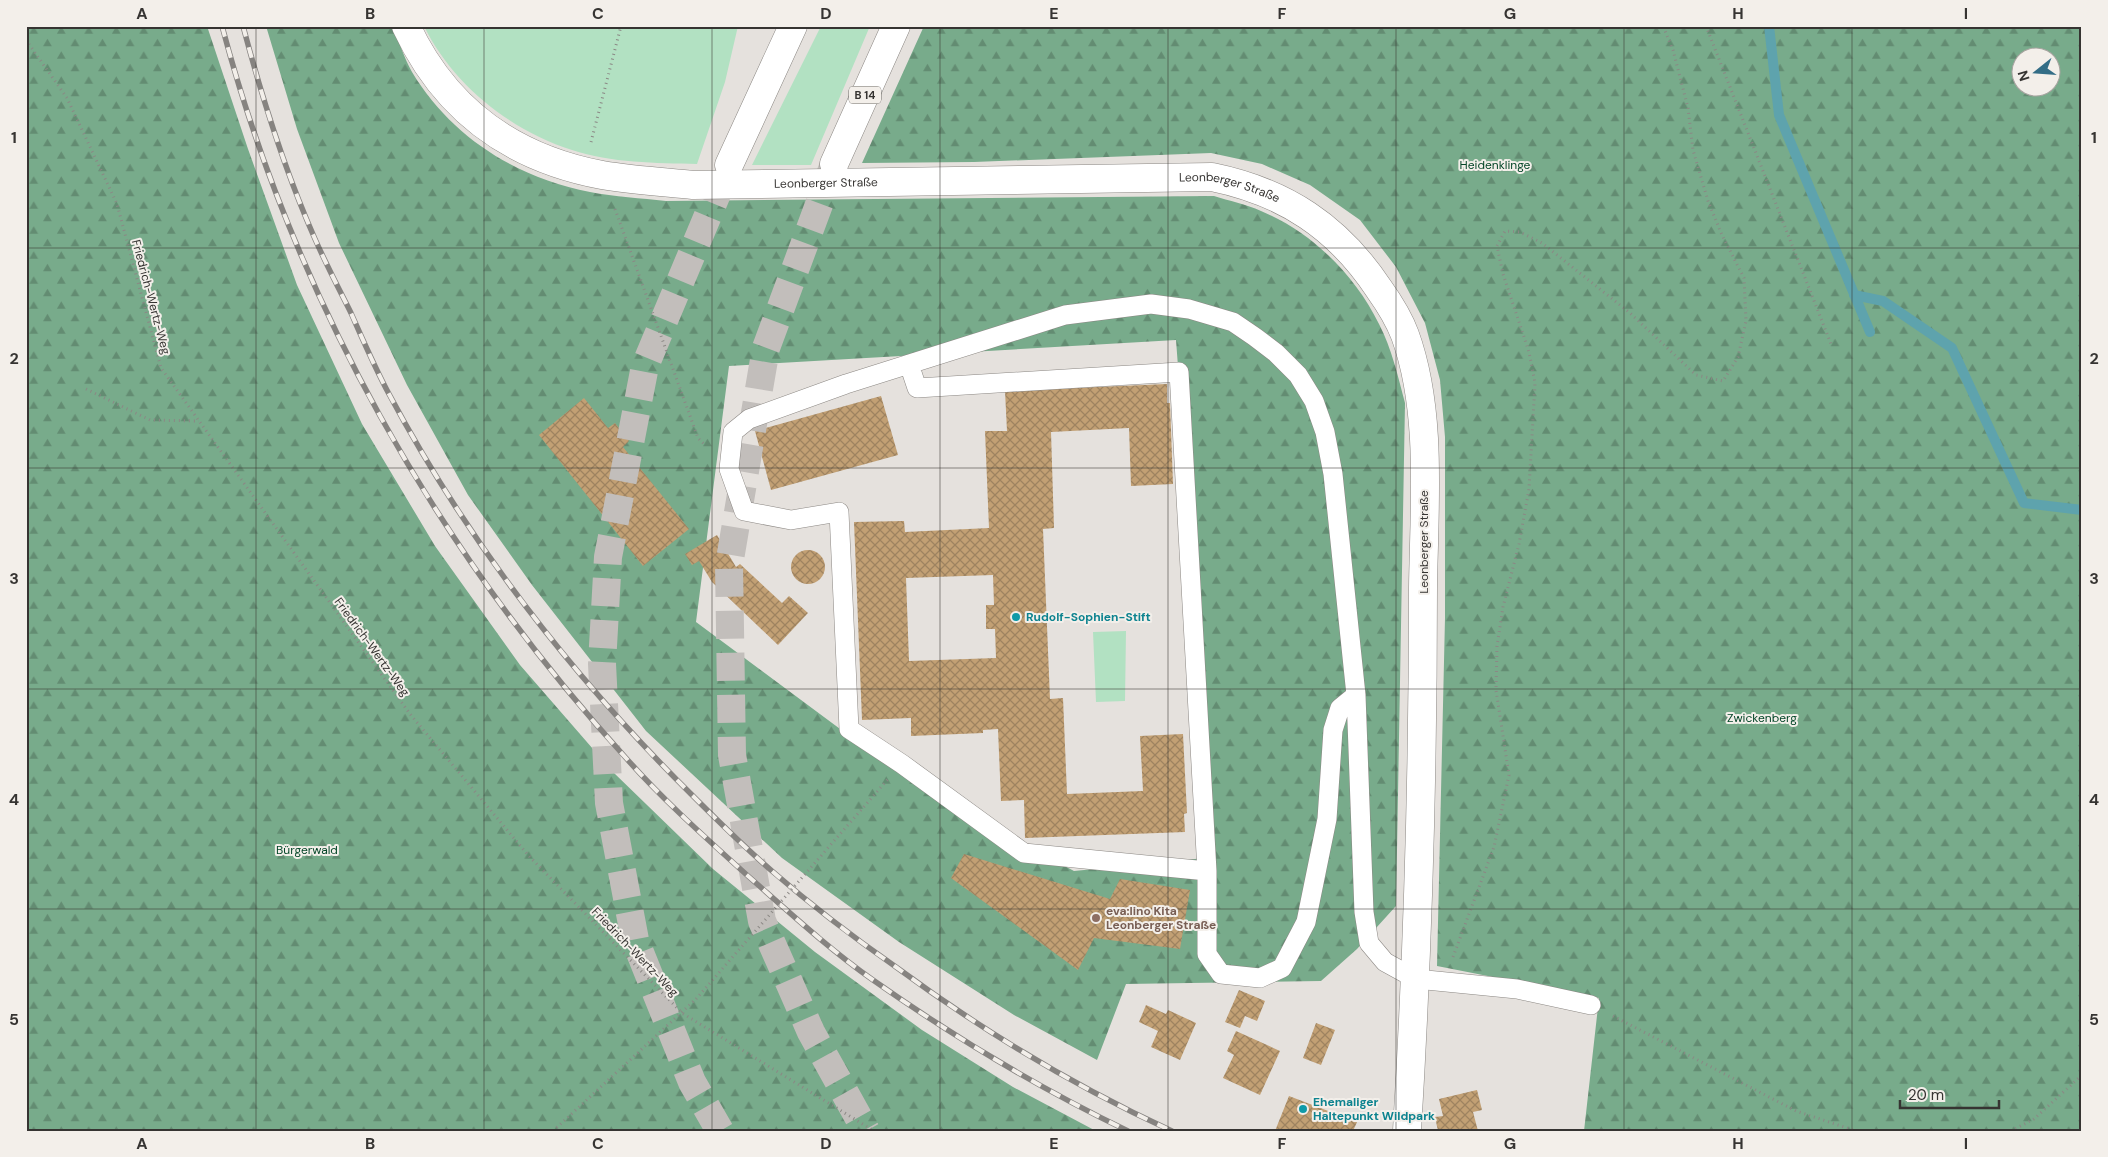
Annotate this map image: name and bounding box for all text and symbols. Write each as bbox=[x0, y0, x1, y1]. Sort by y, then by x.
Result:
text: A bbox=[136, 3, 148, 24]
text: B bbox=[365, 3, 375, 24]
text: C bbox=[592, 3, 604, 24]
text: D bbox=[820, 3, 832, 24]
text: E bbox=[1049, 3, 1059, 24]
text: F bbox=[1278, 3, 1287, 24]
text: G bbox=[1504, 3, 1516, 24]
text: H bbox=[1732, 3, 1744, 24]
text: I bbox=[1964, 3, 1968, 24]
north arrow bbox=[2010, 48, 2060, 98]
text: N bbox=[2013, 68, 2034, 83]
road number: B 14 bbox=[849, 86, 881, 104]
text: 1 bbox=[11, 127, 17, 148]
text: 1 bbox=[2091, 127, 2097, 148]
park label: Heidenklinge bbox=[1460, 157, 1531, 173]
street label: Leonberger Straße bbox=[1179, 169, 1283, 206]
street label: Leonberger Straße bbox=[774, 174, 878, 192]
street label: Friedrich-Wertz-Weg bbox=[128, 238, 174, 356]
text: 2 bbox=[9, 348, 19, 369]
text: 2 bbox=[2089, 348, 2099, 369]
street label: Leonberger Straße bbox=[1416, 490, 1432, 594]
text: 3 bbox=[9, 568, 19, 589]
text: 3 bbox=[2089, 568, 2099, 589]
street label: Friedrich-Wertz-Weg bbox=[331, 595, 413, 700]
place label: Rudolf-Sophien-Stift bbox=[1026, 609, 1151, 625]
marker: Rudolf-Sophien-Stift bbox=[1010, 611, 1022, 623]
park label: Zwickenberg bbox=[1727, 710, 1797, 726]
text: 4 bbox=[9, 789, 19, 810]
text: 4 bbox=[2089, 789, 2099, 810]
park label: Bürgerwald bbox=[276, 842, 338, 858]
place label: eva:lino Kita Leonberger Straße bbox=[1106, 903, 1216, 933]
street label: Friedrich-Wertz-Weg bbox=[588, 904, 682, 1000]
marker: eva:lino Kita Leonberger Straße bbox=[1090, 912, 1102, 924]
text: 5 bbox=[9, 1009, 19, 1030]
text: 5 bbox=[2089, 1009, 2099, 1030]
scale bar bbox=[1900, 1077, 1999, 1109]
text: 20 m bbox=[1908, 1085, 1944, 1105]
place label: Ehemaliger Haltepunkt Wildpark bbox=[1313, 1094, 1435, 1124]
marker: Ehemaliger Haltepunkt Wildpark bbox=[1297, 1103, 1309, 1115]
text: A bbox=[136, 1133, 148, 1154]
text: B bbox=[365, 1133, 375, 1154]
text: C bbox=[592, 1133, 604, 1154]
text: D bbox=[820, 1133, 832, 1154]
text: E bbox=[1049, 1133, 1059, 1154]
text: F bbox=[1278, 1133, 1287, 1154]
text: G bbox=[1504, 1133, 1516, 1154]
text: H bbox=[1732, 1133, 1744, 1154]
text: I bbox=[1964, 1133, 1968, 1154]

